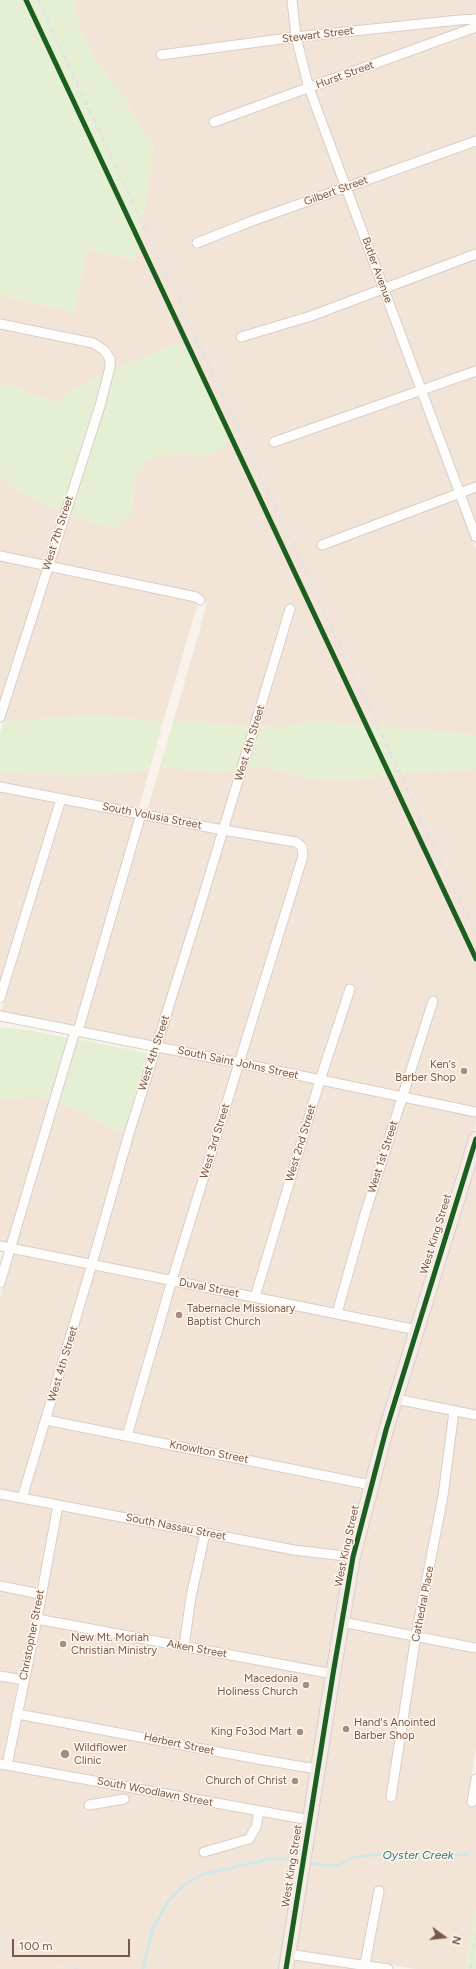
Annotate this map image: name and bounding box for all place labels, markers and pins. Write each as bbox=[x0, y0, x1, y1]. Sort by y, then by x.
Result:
place label: Ken's Barber Shop bbox=[395, 1058, 456, 1084]
marker: Ken's Barber Shop bbox=[459, 1066, 469, 1076]
place label: Tabernacle Missionary Baptist Church bbox=[187, 1302, 295, 1328]
marker: Tabernacle Missionary Baptist Church bbox=[174, 1310, 184, 1320]
place label: New Mt. Moriah Christian Ministry bbox=[71, 1631, 157, 1657]
marker: New Mt. Moriah Christian Ministry bbox=[58, 1639, 68, 1649]
place label: Macedonia Holiness Church bbox=[217, 1672, 298, 1698]
marker: Macedonia Holiness Church bbox=[301, 1680, 311, 1690]
place label: Hand's Anointed Barber Shop bbox=[354, 1716, 436, 1742]
marker: Hand's Anointed Barber Shop bbox=[341, 1724, 351, 1734]
place label: King Fo3od Mart bbox=[211, 1725, 292, 1739]
marker: King Fo3od Mart bbox=[295, 1727, 305, 1737]
place label: Wildflower Clinic bbox=[74, 1741, 127, 1767]
marker: Wildflower Clinic bbox=[59, 1748, 71, 1760]
place label: Church of Christ bbox=[205, 1774, 287, 1788]
marker: Church of Christ bbox=[290, 1776, 300, 1786]

